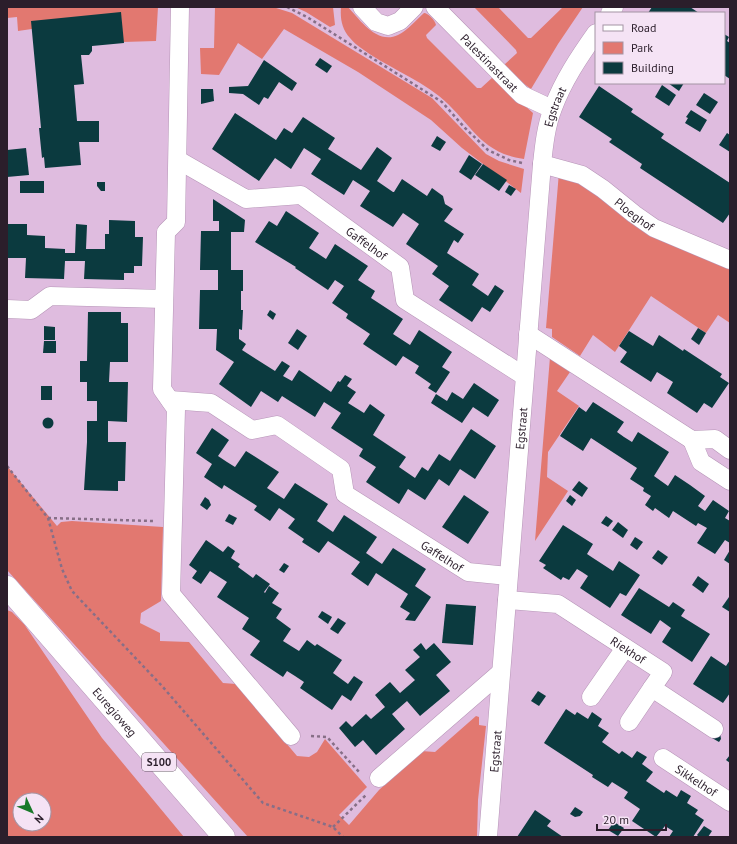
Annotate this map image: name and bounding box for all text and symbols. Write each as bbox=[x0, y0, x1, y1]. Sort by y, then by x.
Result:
legend bbox=[595, 12, 725, 84]
text: Road bbox=[631, 20, 656, 35]
street label: Palestinastraat bbox=[458, 30, 522, 95]
text: Park bbox=[631, 40, 653, 55]
text: Building bbox=[631, 60, 674, 75]
street label: Egstraat bbox=[540, 84, 569, 128]
street label: Ploeghof bbox=[612, 194, 658, 234]
street label: Gaffelhof bbox=[343, 223, 391, 264]
street label: Egstraat bbox=[512, 407, 530, 450]
street label: Gaffelhof bbox=[418, 537, 467, 575]
street label: Riekhof bbox=[608, 633, 650, 667]
street label: Euregioweg bbox=[90, 684, 141, 739]
street label: Egstraat bbox=[486, 730, 504, 773]
road number: S100 bbox=[142, 753, 176, 771]
street label: Sikkelhof bbox=[673, 761, 721, 800]
north arrow bbox=[12, 792, 52, 832]
scale bar bbox=[597, 806, 666, 832]
text: N bbox=[32, 811, 47, 826]
text: 20 m bbox=[603, 812, 629, 827]

